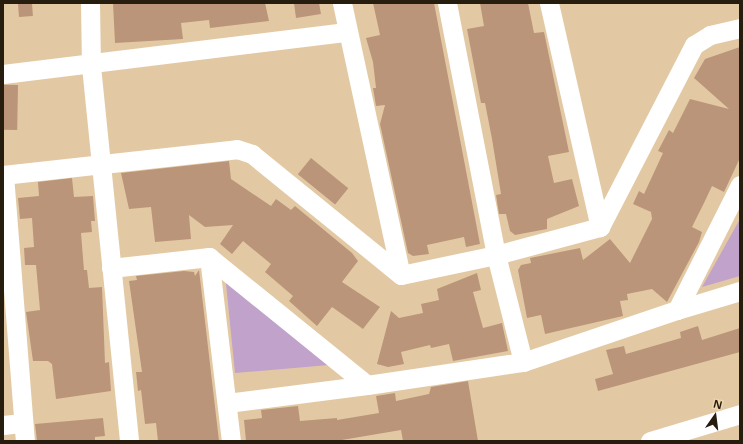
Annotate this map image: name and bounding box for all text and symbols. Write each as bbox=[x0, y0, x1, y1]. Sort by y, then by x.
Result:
north arrow bbox=[695, 396, 735, 436]
text: N bbox=[712, 396, 724, 412]

